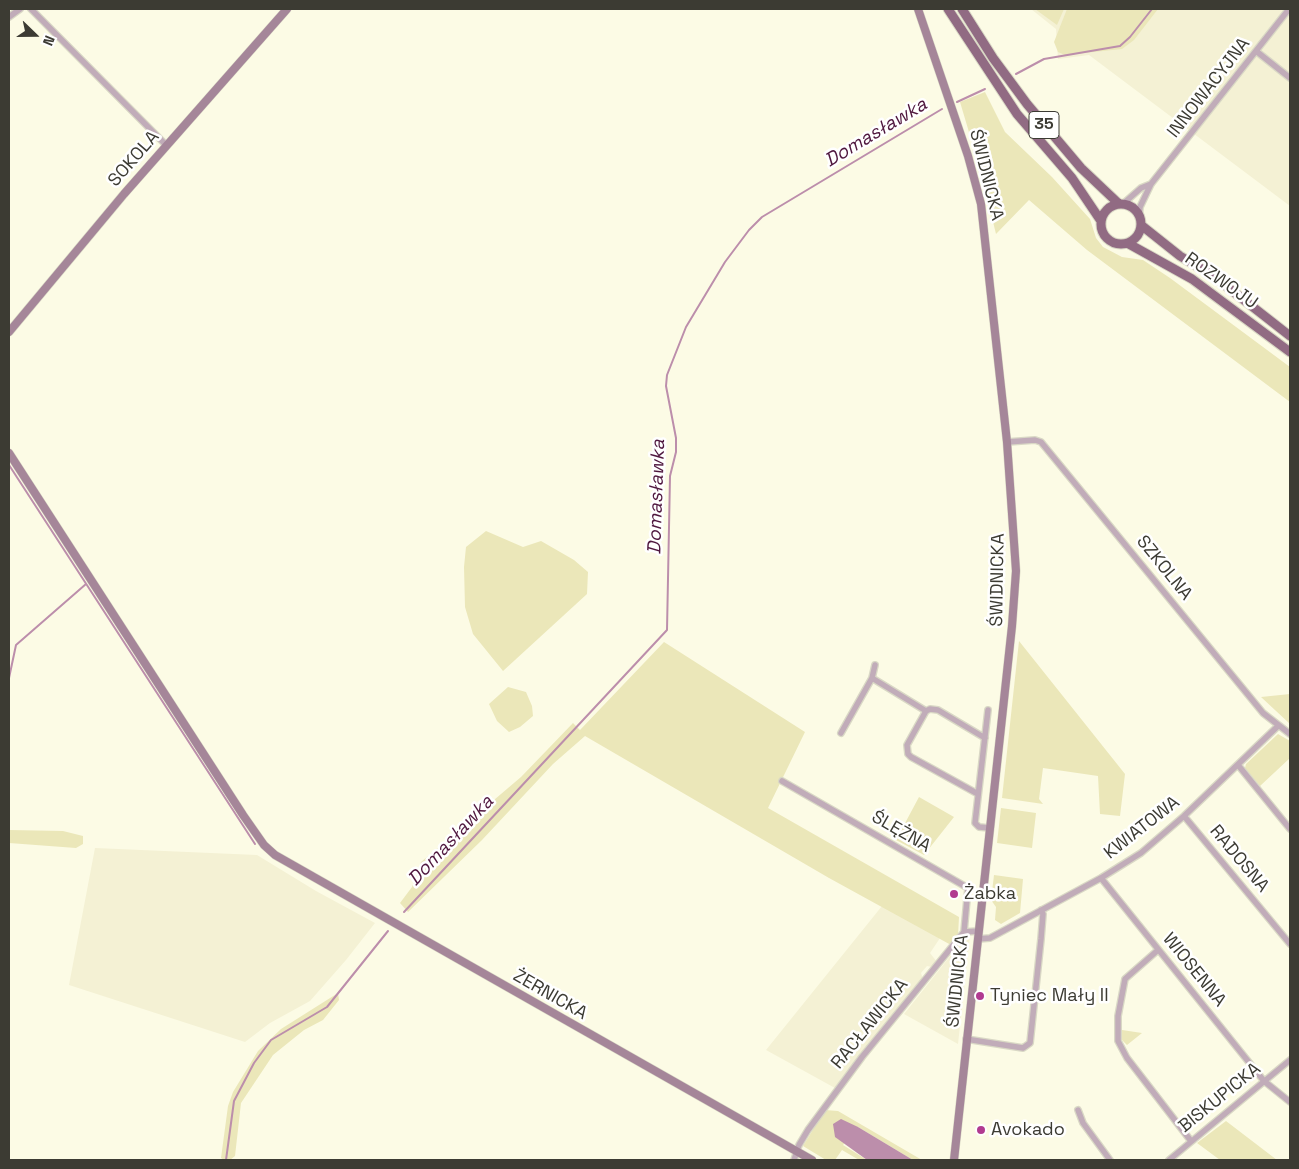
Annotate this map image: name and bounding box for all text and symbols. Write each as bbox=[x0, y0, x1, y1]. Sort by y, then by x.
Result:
north arrow bbox=[10, 10, 60, 60]
text: N bbox=[39, 33, 59, 48]
street label: INNOWACYJNA bbox=[1163, 34, 1255, 142]
water label: Domasławka bbox=[821, 94, 931, 172]
road number: 35 bbox=[1029, 112, 1059, 138]
street label: SOKOLA bbox=[104, 127, 164, 191]
street label: ŚWIDNICKA bbox=[964, 127, 1008, 223]
street label: ROZWOJU bbox=[1180, 248, 1262, 314]
water label: Domasławka bbox=[644, 439, 670, 555]
street label: SZKOLNA bbox=[1131, 531, 1197, 605]
street label: ŚWIDNICKA bbox=[986, 533, 1010, 627]
water label: Domasławka bbox=[403, 791, 499, 891]
street label: KWIATOWA bbox=[1100, 792, 1184, 864]
street label: ŚLĘŻNA bbox=[868, 806, 934, 858]
street label: RADOSNA bbox=[1205, 821, 1273, 897]
place label: Żabka bbox=[964, 883, 1016, 905]
marker: Żabka bbox=[948, 888, 960, 900]
street label: WIOSENNA bbox=[1158, 929, 1230, 1011]
street label: ŚWIDNICKA bbox=[942, 933, 974, 1029]
street label: ŻERNICKA bbox=[509, 965, 591, 1025]
street label: RACŁAWICKA bbox=[827, 975, 913, 1073]
place label: Tyniec Mały II bbox=[990, 985, 1109, 1007]
marker: Tyniec Mały II bbox=[974, 990, 986, 1002]
street label: BISKUPICKA bbox=[1175, 1058, 1265, 1138]
place label: Avokado bbox=[991, 1119, 1065, 1141]
marker: Avokado bbox=[975, 1124, 987, 1136]

